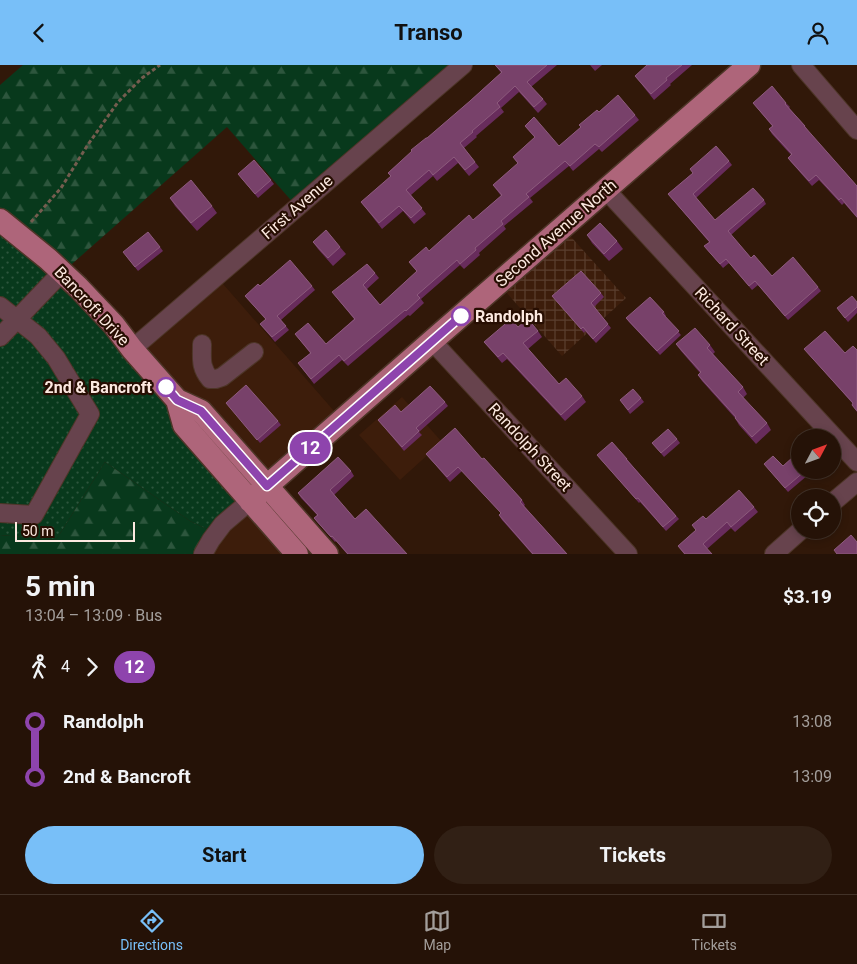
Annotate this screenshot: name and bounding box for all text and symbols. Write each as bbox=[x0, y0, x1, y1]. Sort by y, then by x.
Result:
icon: back bbox=[25, 19, 53, 47]
icon: person bbox=[804, 19, 832, 47]
text: Transo bbox=[394, 20, 463, 45]
street label: First Avenue bbox=[258, 171, 336, 243]
street label: Second Avenue North bbox=[492, 175, 620, 291]
street label: Bancroft Drive bbox=[51, 263, 133, 349]
street label: Richard Street bbox=[691, 283, 773, 369]
marker: Randolph bbox=[451, 306, 471, 326]
place label: Randolph bbox=[475, 307, 543, 326]
marker: 2nd & Bancroft bbox=[156, 377, 176, 397]
place label: 2nd & Bancroft bbox=[44, 378, 153, 397]
street label: Randolph Street bbox=[484, 399, 576, 495]
north arrow bbox=[791, 429, 841, 479]
map controls bbox=[791, 429, 841, 539]
line badge: 12 bbox=[288, 432, 332, 464]
text: 12 bbox=[300, 437, 320, 458]
button: locate bbox=[791, 489, 841, 539]
scale bar bbox=[15, 519, 135, 542]
text: 50 m bbox=[22, 523, 54, 539]
text: 5 min bbox=[25, 570, 95, 603]
text: $3.19 bbox=[783, 585, 832, 608]
text: 13:04 – 13:09 · Bus bbox=[25, 606, 162, 625]
icon: walk bbox=[25, 653, 53, 681]
icon: forward bbox=[78, 653, 106, 681]
text: 12 bbox=[124, 656, 145, 677]
text: 4 bbox=[61, 657, 70, 676]
text: Randolph bbox=[63, 710, 144, 733]
text: 13:08 bbox=[792, 712, 832, 731]
text: 2nd & Bancroft bbox=[63, 765, 191, 788]
text: 13:09 bbox=[792, 767, 832, 786]
button: Start bbox=[25, 826, 424, 884]
button: Tickets bbox=[434, 826, 832, 884]
tab: Directions bbox=[120, 907, 183, 953]
tab: Map bbox=[423, 907, 451, 953]
tab: Tickets bbox=[692, 907, 737, 953]

